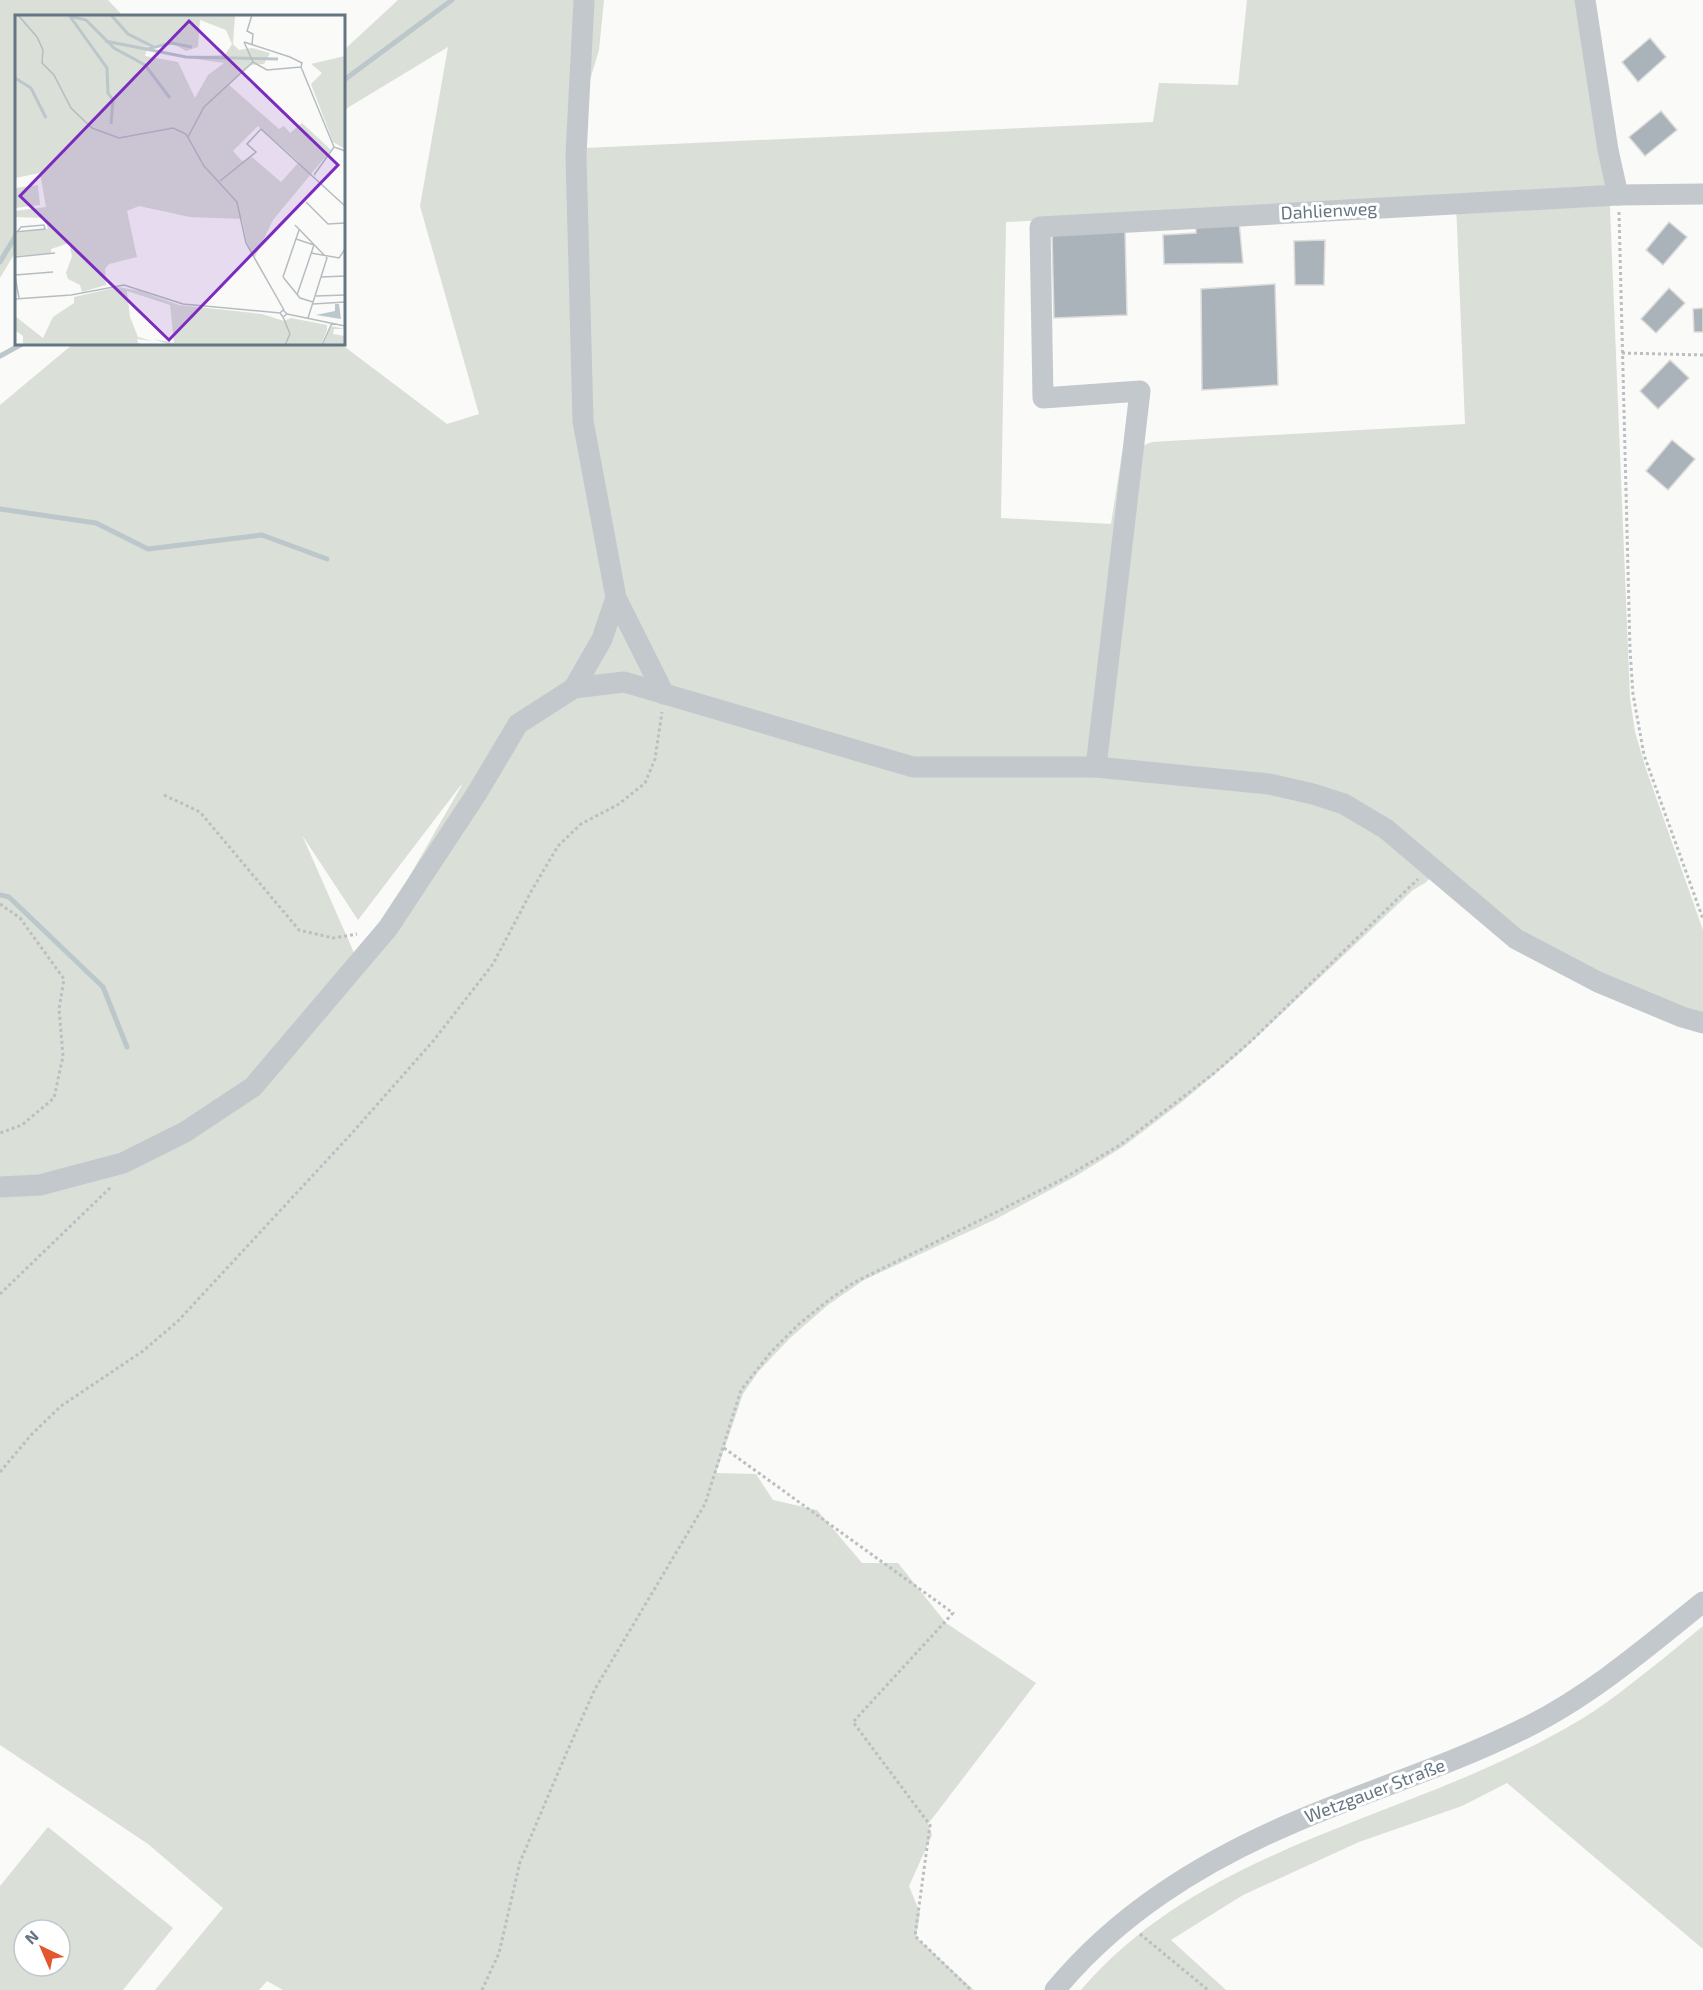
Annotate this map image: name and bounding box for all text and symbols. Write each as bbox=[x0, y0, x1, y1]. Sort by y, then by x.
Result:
inset map bbox=[15, 15, 345, 345]
street label: Dahlienweg bbox=[1280, 196, 1378, 224]
street label: Wetzgauer Straße bbox=[1301, 1753, 1448, 1827]
north arrow bbox=[12, 1918, 72, 1978]
text: N bbox=[20, 1926, 42, 1948]

